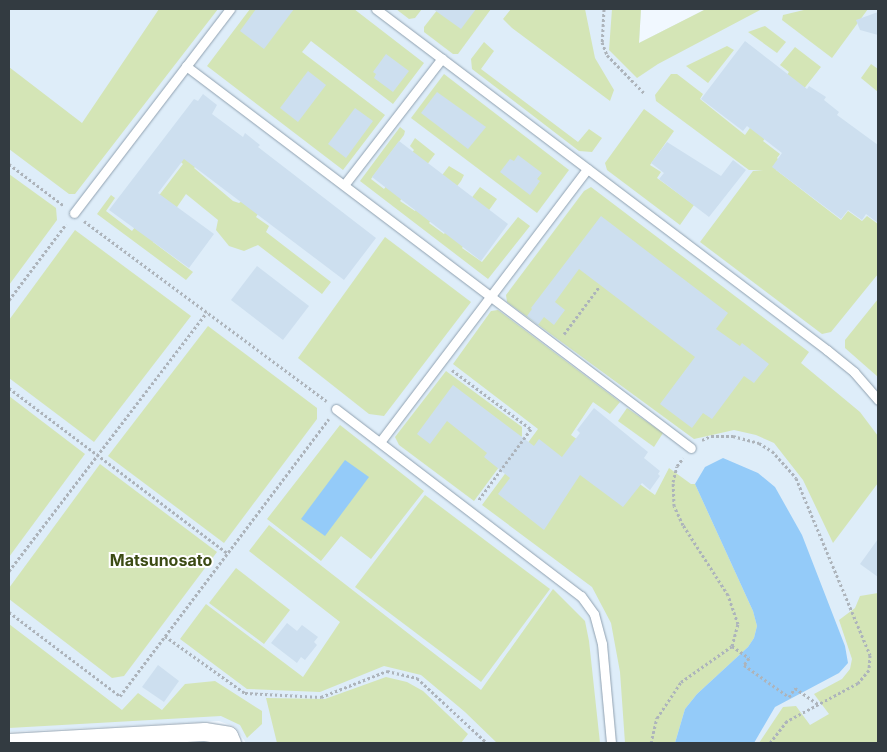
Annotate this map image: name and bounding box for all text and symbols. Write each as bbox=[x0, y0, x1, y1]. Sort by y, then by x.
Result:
district label: Matsunosato bbox=[110, 550, 212, 570]

